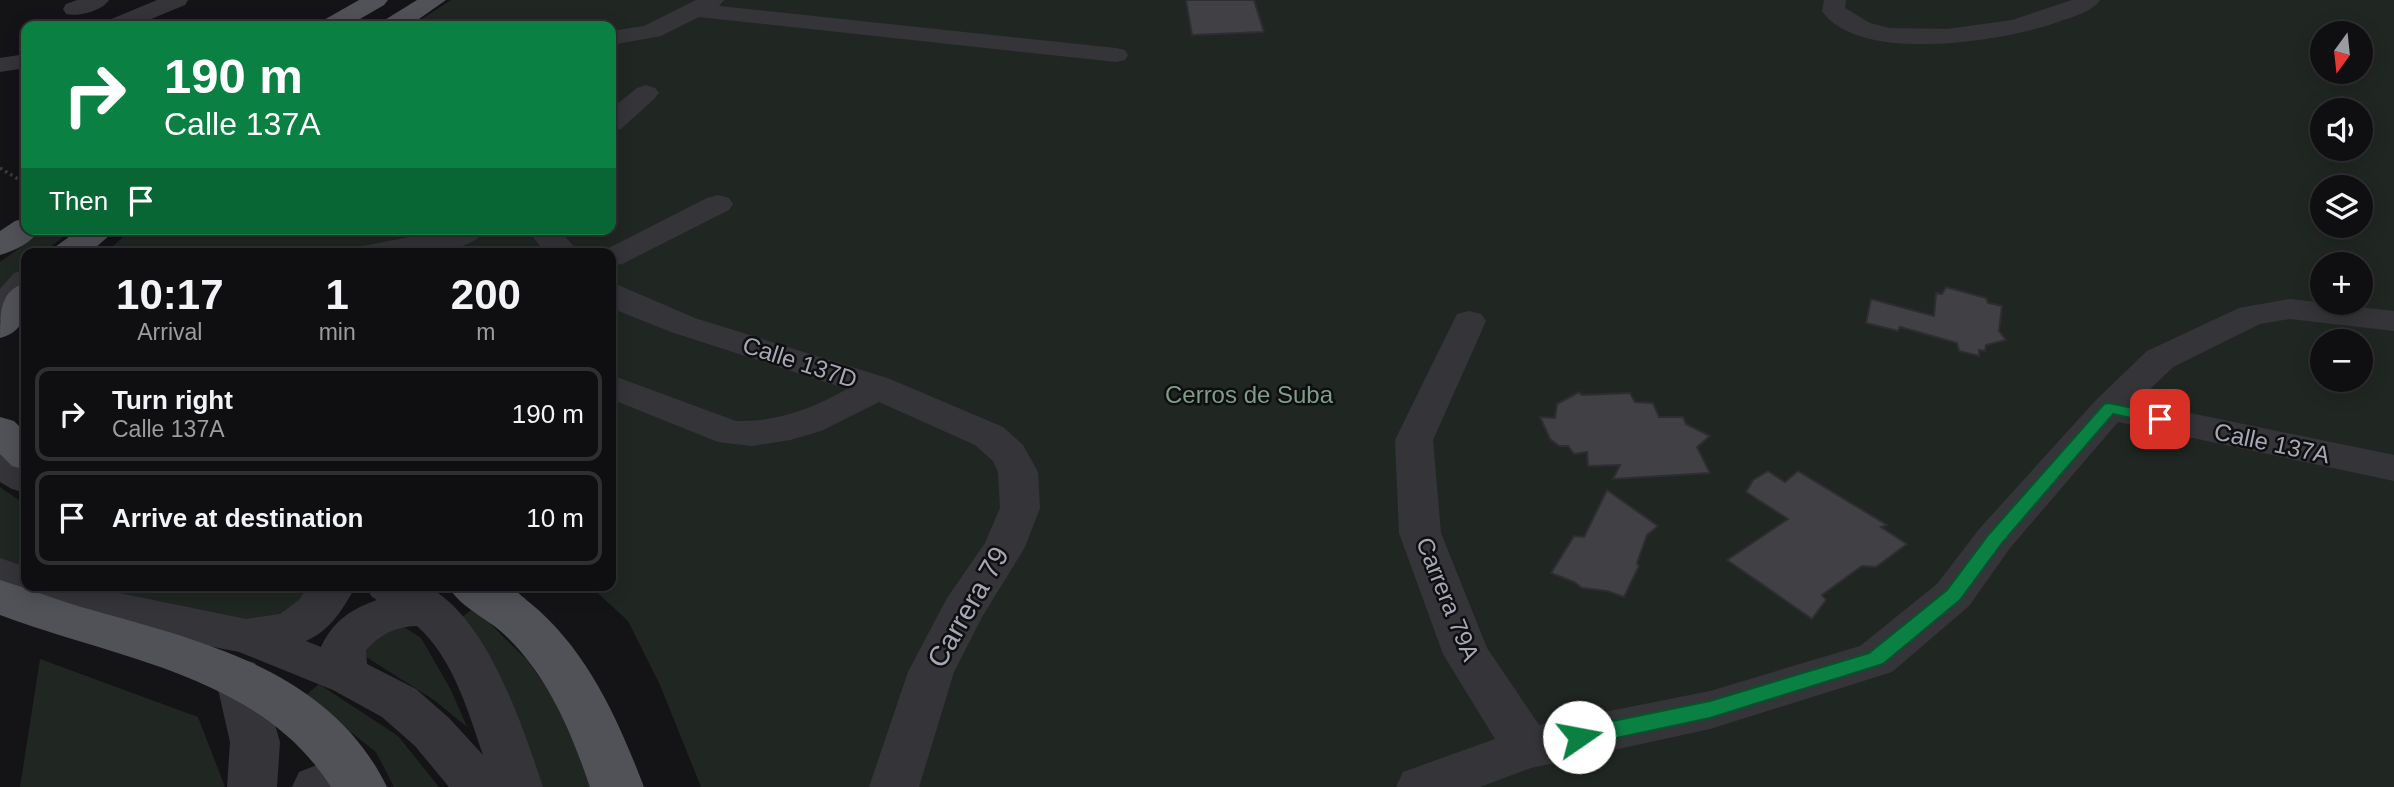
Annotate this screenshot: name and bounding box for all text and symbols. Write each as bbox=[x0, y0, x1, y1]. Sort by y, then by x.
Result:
north arrow bbox=[2310, 21, 2373, 84]
map controls bbox=[2310, 21, 2373, 392]
icon: right bbox=[49, 49, 140, 140]
text: 190 m bbox=[164, 49, 303, 103]
button: sound bbox=[2310, 98, 2373, 161]
text: Calle 137A bbox=[164, 106, 321, 142]
button: layers bbox=[2310, 175, 2373, 238]
icon: arrive bbox=[122, 182, 160, 220]
text: Then bbox=[49, 186, 108, 216]
button: + bbox=[2310, 252, 2373, 315]
text: 10:17 bbox=[116, 271, 224, 318]
text: 1 bbox=[325, 271, 349, 318]
text: 200 bbox=[451, 271, 521, 318]
text: Arrival bbox=[137, 319, 202, 345]
text: min bbox=[319, 319, 356, 345]
text: m bbox=[476, 319, 495, 345]
button: − bbox=[2310, 329, 2373, 392]
street label: Calle 137D bbox=[739, 331, 861, 393]
park label: Cerros de Suba bbox=[1165, 381, 1334, 408]
text: Turn right bbox=[112, 385, 233, 415]
pin bbox=[2130, 389, 2190, 449]
icon: right bbox=[53, 395, 91, 433]
text: 190 m bbox=[512, 399, 584, 429]
icon: arrive bbox=[2141, 400, 2179, 438]
text: Calle 137A bbox=[112, 416, 225, 442]
street label: Calle 137A bbox=[2212, 418, 2332, 468]
icon: arrive bbox=[53, 499, 91, 537]
text: Arrive at destination bbox=[112, 503, 363, 533]
text: 10 m bbox=[526, 503, 584, 533]
street label: Carrera 79A bbox=[1411, 533, 1485, 665]
street label: Carrera 79 bbox=[921, 541, 1015, 673]
position arrow bbox=[1542, 700, 1616, 774]

